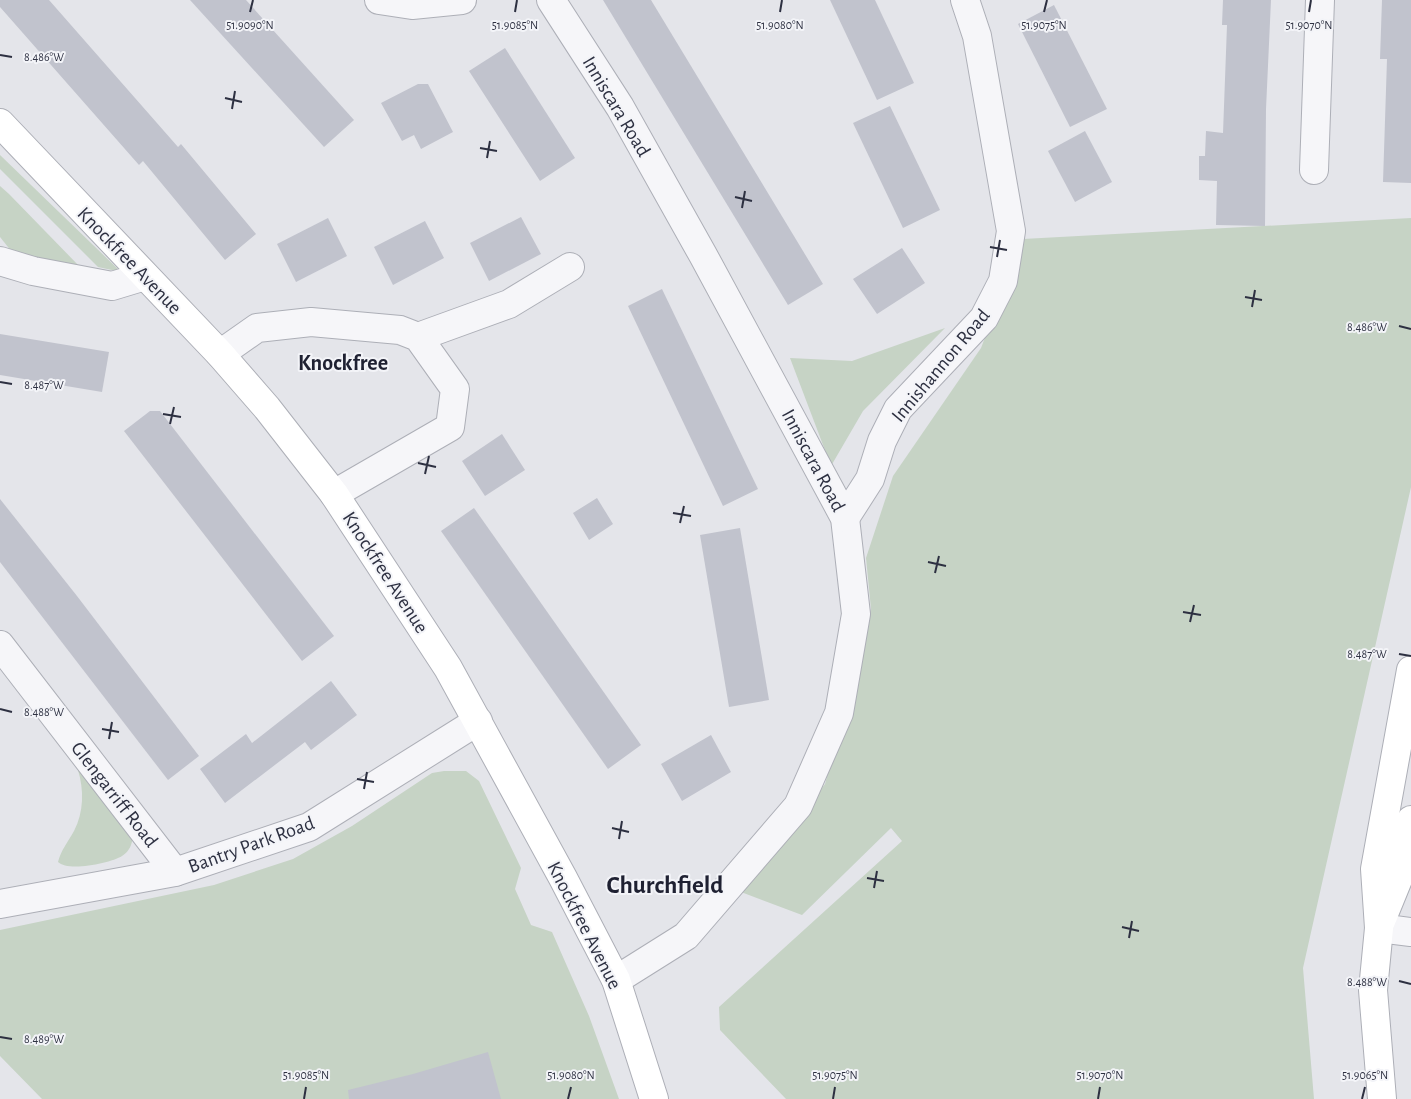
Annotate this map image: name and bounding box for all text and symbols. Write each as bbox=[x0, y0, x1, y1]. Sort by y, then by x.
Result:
text: 51.9090°N bbox=[226, 19, 274, 31]
text: 51.9085°N bbox=[492, 19, 538, 31]
text: 51.9080°N bbox=[756, 19, 804, 31]
text: 51.9075°N bbox=[1021, 19, 1067, 31]
text: 51.9070°N bbox=[1286, 19, 1332, 31]
text: 8.486°W bbox=[24, 51, 64, 63]
street label: Inniscara Road bbox=[578, 53, 654, 160]
street label: Knockfree Avenue bbox=[73, 203, 185, 318]
street label: Innishannon Road bbox=[888, 305, 994, 426]
text: 8.486°W bbox=[1347, 321, 1387, 333]
district label: Knockfree bbox=[298, 352, 388, 374]
text: 8.487°W bbox=[24, 379, 64, 391]
street label: Inniscara Road bbox=[778, 406, 848, 515]
street label: Knockfree Avenue bbox=[339, 508, 432, 637]
text: 8.487°W bbox=[1347, 648, 1387, 660]
text: 8.488°W bbox=[24, 706, 64, 718]
street label: Glengarriff Road bbox=[67, 738, 161, 851]
street label: Bantry Park Road bbox=[186, 813, 317, 877]
street label: Knockfree Avenue bbox=[543, 858, 625, 992]
district label: Churchfield bbox=[607, 873, 723, 898]
text: 8.488°W bbox=[1347, 976, 1387, 988]
text: 8.489°W bbox=[24, 1033, 64, 1045]
text: 51.9085°N bbox=[283, 1069, 329, 1081]
text: 51.9080°N bbox=[547, 1069, 595, 1081]
text: 51.9075°N bbox=[812, 1069, 858, 1081]
text: 51.9070°N bbox=[1077, 1069, 1123, 1081]
text: 51.9065°N bbox=[1342, 1069, 1388, 1081]

